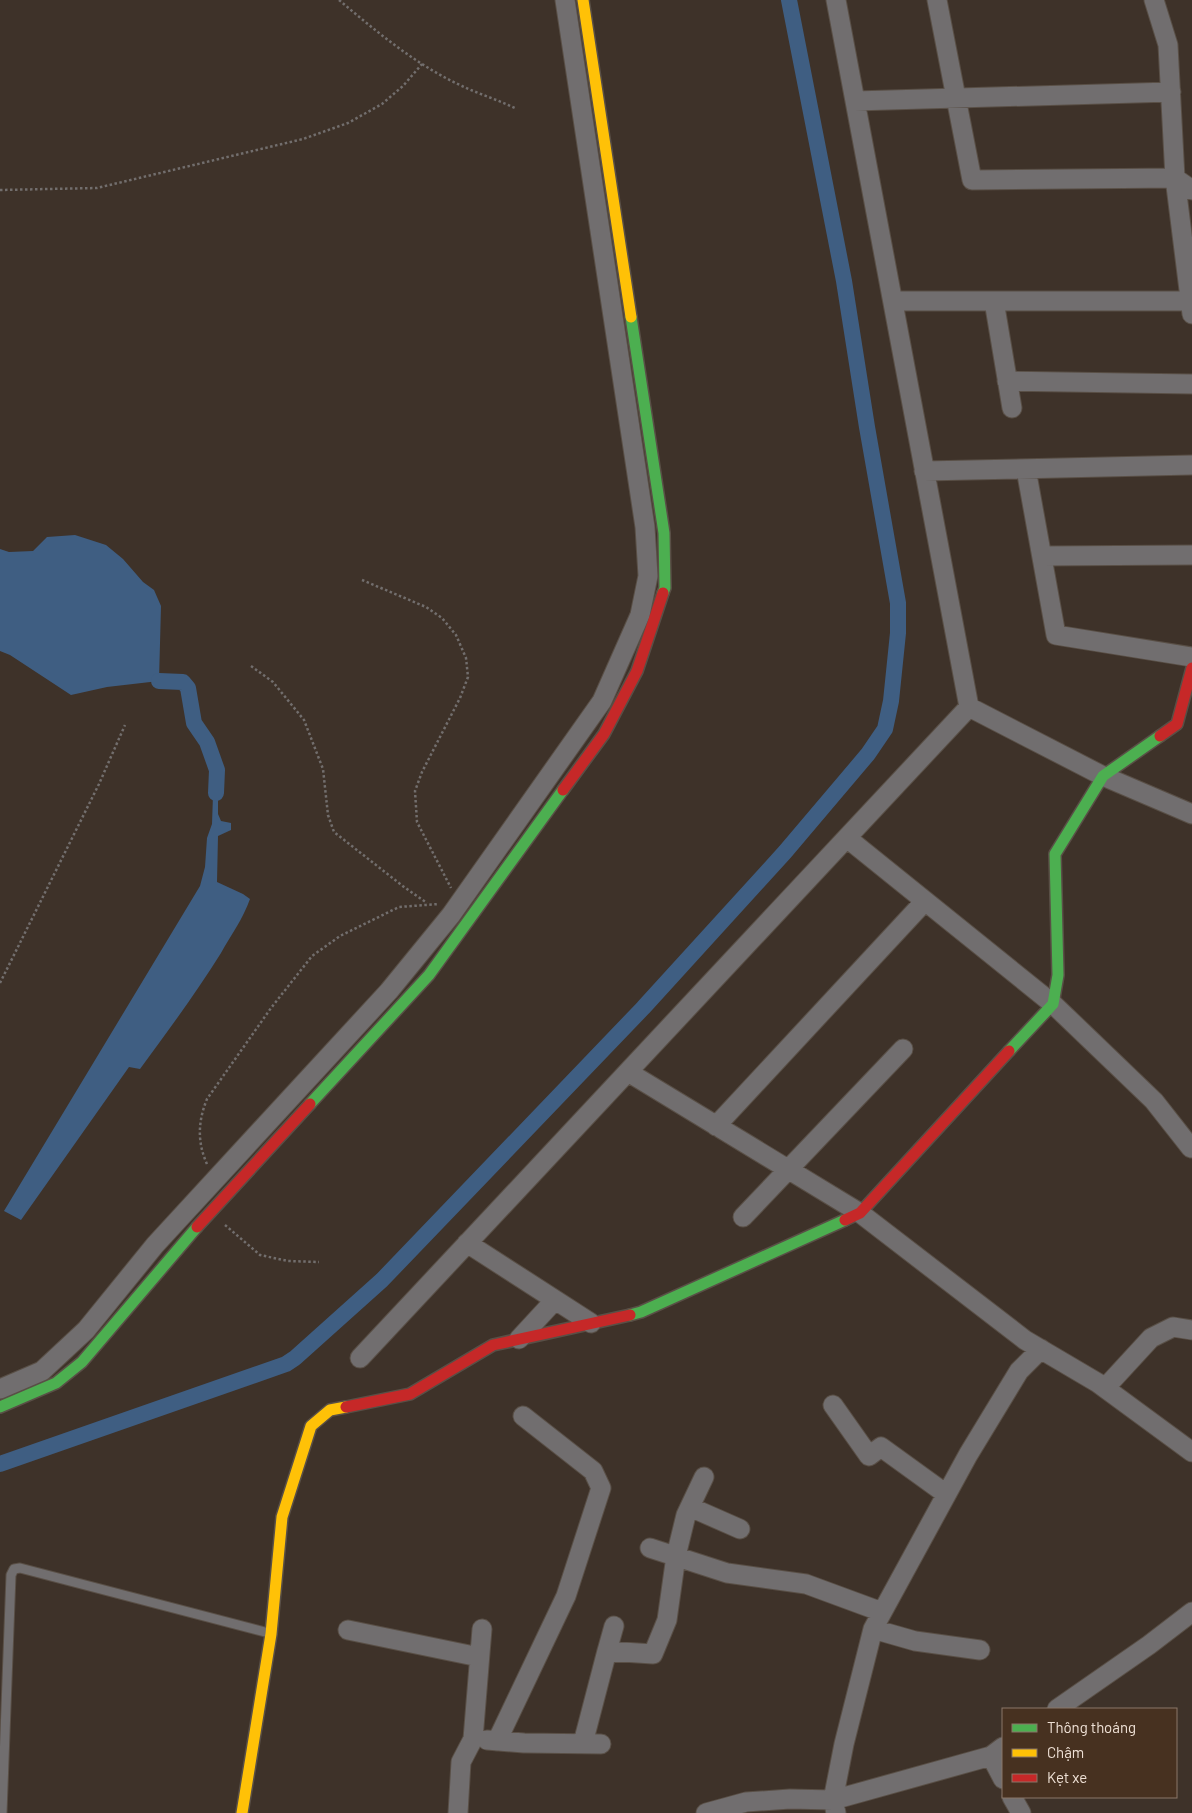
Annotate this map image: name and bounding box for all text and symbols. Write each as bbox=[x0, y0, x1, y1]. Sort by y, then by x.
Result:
legend bbox=[1002, 1708, 1177, 1798]
text: Thông thoáng bbox=[1047, 1718, 1136, 1736]
text: Chậm bbox=[1047, 1743, 1084, 1761]
text: Kẹt xe bbox=[1047, 1768, 1087, 1786]

